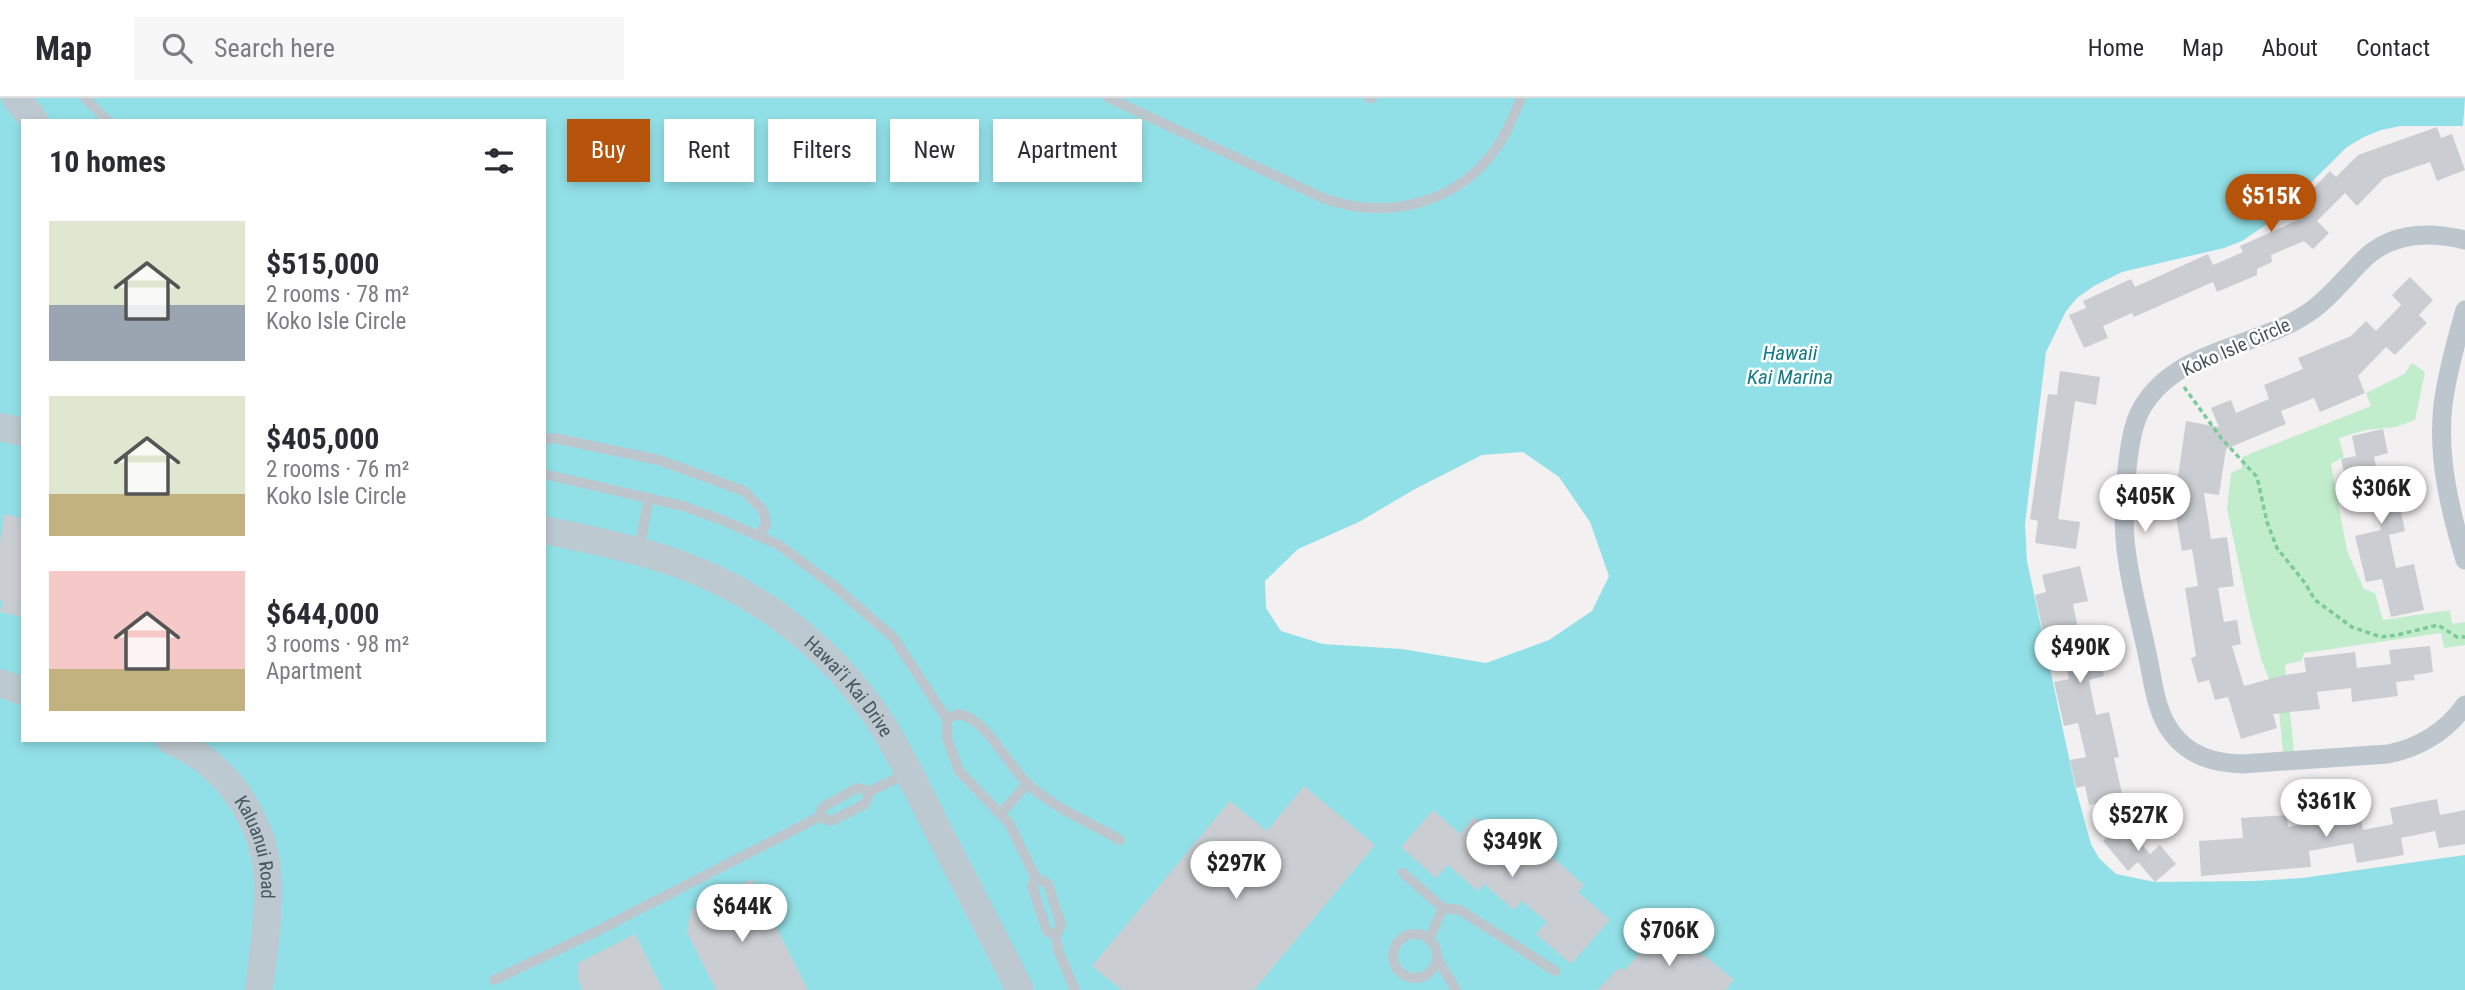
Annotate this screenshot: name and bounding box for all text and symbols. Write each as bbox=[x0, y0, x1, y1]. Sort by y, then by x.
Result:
search box bbox=[134, 17, 624, 80]
text: Map bbox=[35, 29, 92, 68]
icon: search bbox=[158, 29, 196, 67]
text: Search here bbox=[214, 33, 335, 63]
text: Home bbox=[2088, 34, 2144, 62]
text: Map bbox=[2182, 34, 2224, 62]
text: About bbox=[2262, 34, 2318, 62]
text: Contact bbox=[2356, 34, 2430, 62]
chip: Buy bbox=[567, 119, 650, 182]
chip: Rent bbox=[664, 119, 754, 182]
chip: Filters bbox=[768, 119, 876, 182]
chip: New bbox=[890, 119, 979, 182]
chip: Apartment bbox=[993, 119, 1142, 182]
icon: filters bbox=[480, 142, 518, 180]
text: 10 homes bbox=[49, 144, 166, 179]
pin: $515K bbox=[2222, 174, 2320, 234]
text: $515K bbox=[2241, 183, 2301, 210]
text: $515,000 bbox=[266, 246, 379, 281]
icon: home bbox=[105, 249, 189, 333]
text: 2 rooms · 78 m² bbox=[266, 281, 409, 308]
text: Koko Isle Circle bbox=[266, 308, 406, 335]
street label: Koko Isle Circle bbox=[2178, 313, 2294, 381]
water label: Hawaii Kai Marina bbox=[1747, 341, 1833, 389]
text: $405,000 bbox=[266, 421, 379, 456]
icon: home bbox=[105, 424, 189, 508]
text: 2 rooms · 76 m² bbox=[266, 456, 409, 483]
pin: $306K bbox=[2332, 466, 2430, 526]
pin: $405K bbox=[2096, 474, 2194, 534]
text: $306K bbox=[2351, 475, 2411, 502]
text: Koko Isle Circle bbox=[266, 483, 406, 510]
text: $405K bbox=[2115, 483, 2175, 510]
text: $644,000 bbox=[266, 596, 379, 631]
icon: home bbox=[105, 599, 189, 683]
pin: $490K bbox=[2031, 626, 2129, 685]
text: 3 rooms · 98 m² bbox=[266, 631, 409, 658]
street label: Hawai’i Kai Drive bbox=[800, 631, 898, 741]
text: $490K bbox=[2050, 634, 2110, 661]
text: Apartment bbox=[266, 658, 362, 685]
pin: $361K bbox=[2277, 780, 2375, 839]
text: $361K bbox=[2296, 788, 2356, 815]
street label: Kaluanui Road bbox=[230, 791, 280, 899]
pin: $527K bbox=[2089, 794, 2187, 853]
text: $527K bbox=[2108, 802, 2168, 829]
pin: $349K bbox=[1463, 820, 1561, 879]
text: $349K bbox=[1482, 828, 1542, 855]
pin: $297K bbox=[1187, 842, 1285, 901]
text: $297K bbox=[1206, 850, 1266, 877]
pin: $644K bbox=[693, 884, 791, 944]
text: $644K bbox=[712, 893, 772, 920]
pin: $706K bbox=[1620, 908, 1718, 968]
text: $706K bbox=[1639, 917, 1699, 944]

